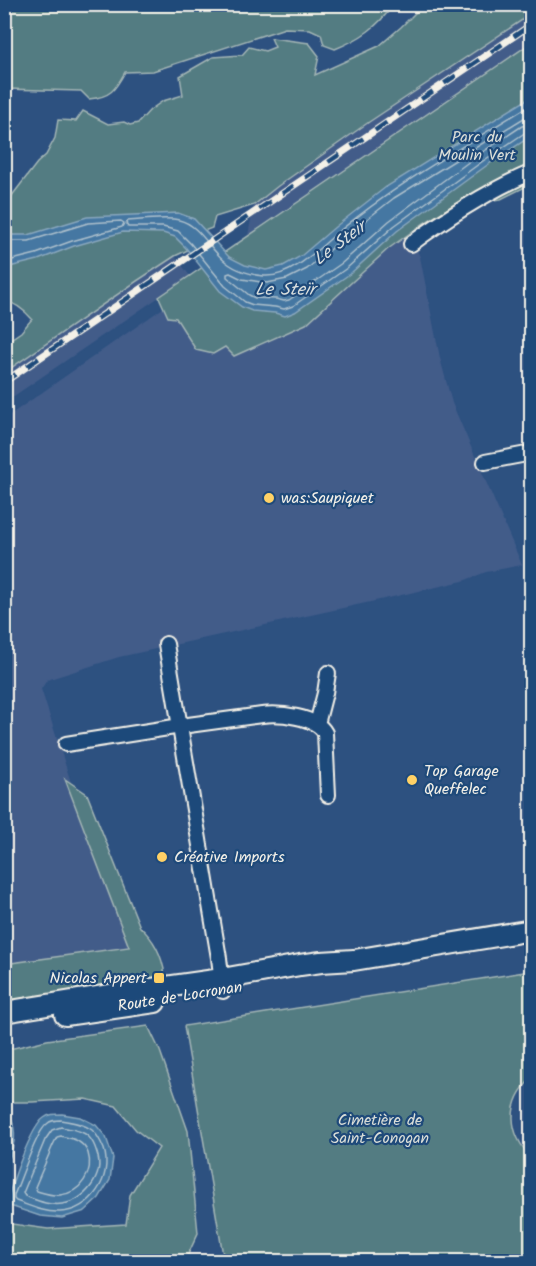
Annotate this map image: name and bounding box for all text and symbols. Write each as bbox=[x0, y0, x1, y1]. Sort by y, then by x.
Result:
park label: Parc du Moulin Vert bbox=[438, 125, 517, 168]
water label: Le Steir bbox=[307, 212, 376, 274]
water label: Le Steïr bbox=[255, 276, 319, 305]
place label: was:Saupiquet bbox=[281, 486, 375, 511]
marker: was:Saupiquet bbox=[262, 491, 276, 505]
place label: Top Garage Queffelec bbox=[424, 759, 499, 802]
marker: Top Garage Queffelec bbox=[405, 773, 419, 787]
place label: Créative Imports bbox=[174, 845, 285, 870]
marker: Créative Imports bbox=[155, 850, 169, 864]
place label: Nicolas Appert bbox=[50, 966, 148, 991]
marker: Nicolas Appert bbox=[152, 971, 166, 985]
street label: Route de Locronan bbox=[116, 975, 244, 1019]
park label: Cimetière de Saint-Conogan bbox=[331, 1108, 429, 1151]

